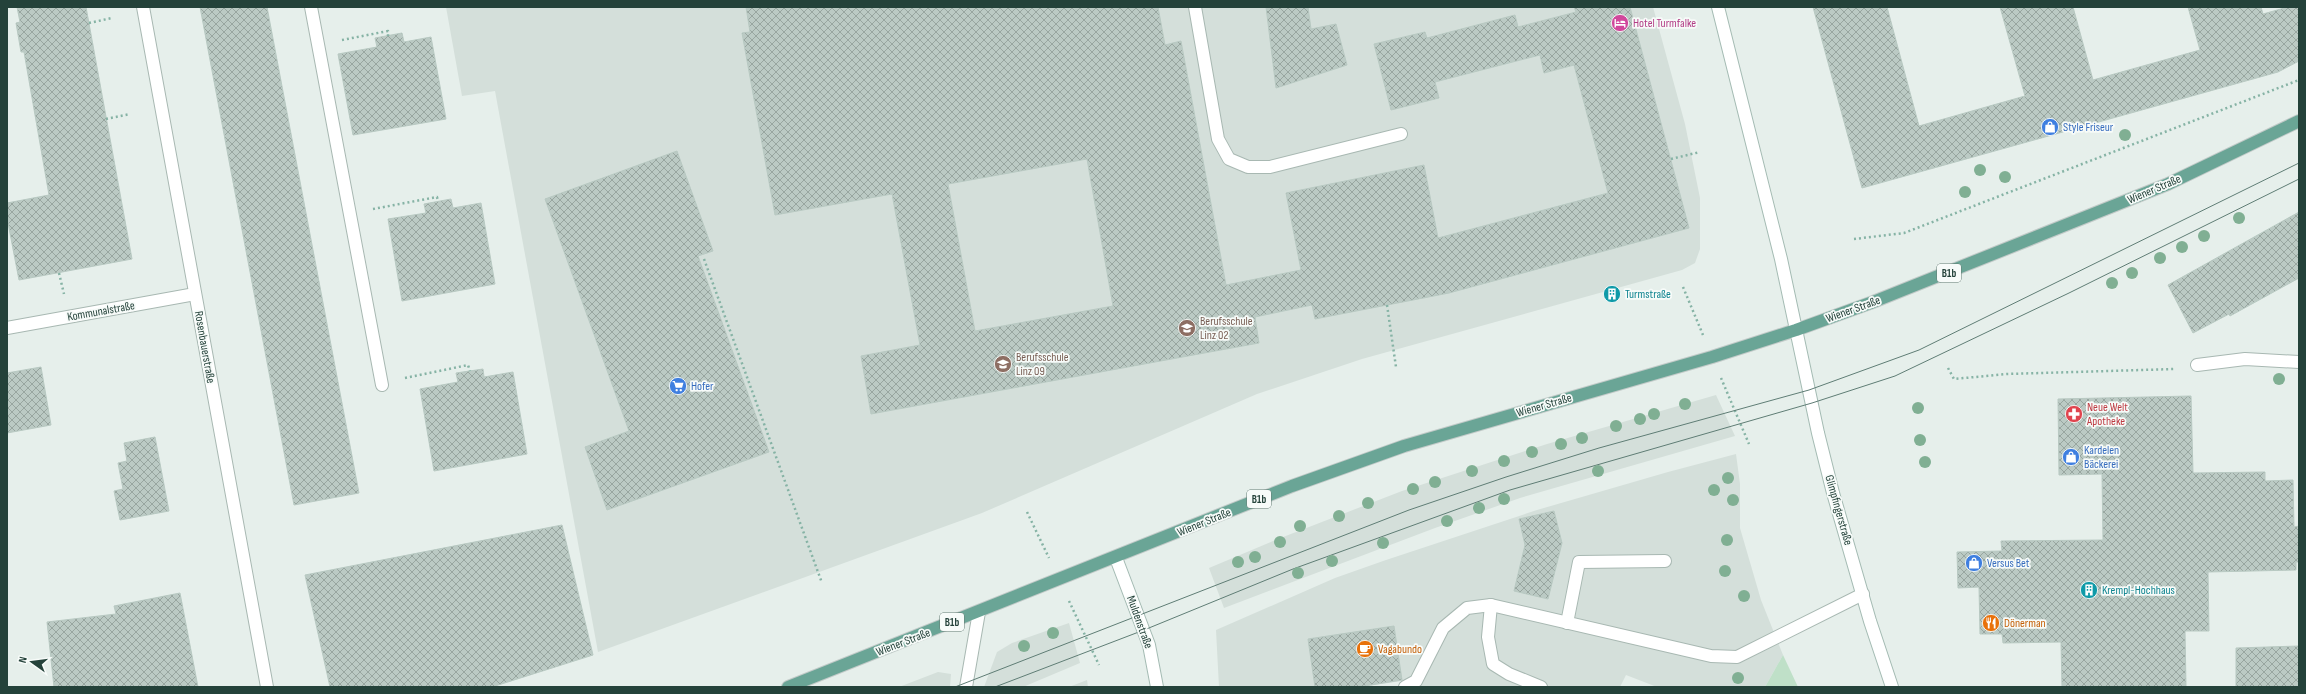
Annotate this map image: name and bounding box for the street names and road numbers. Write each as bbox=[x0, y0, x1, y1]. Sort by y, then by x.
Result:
street label: Wiener Straße bbox=[2125, 171, 2183, 207]
road number: B1b bbox=[1937, 264, 1961, 282]
street label: Wiener Straße bbox=[1824, 293, 1883, 326]
street label: Kommunalstraße bbox=[66, 298, 136, 325]
street label: Rosenbauerstraße bbox=[191, 310, 218, 385]
street label: Wiener Straße bbox=[1515, 390, 1574, 421]
street label: Glimpfingerstraße bbox=[1821, 473, 1856, 547]
road number: B1b bbox=[1247, 490, 1271, 508]
street label: Wiener Straße bbox=[1175, 505, 1233, 540]
street label: Muldenstraße bbox=[1123, 594, 1156, 651]
road number: B1b bbox=[940, 613, 964, 631]
street label: Wiener Straße bbox=[874, 625, 933, 660]

